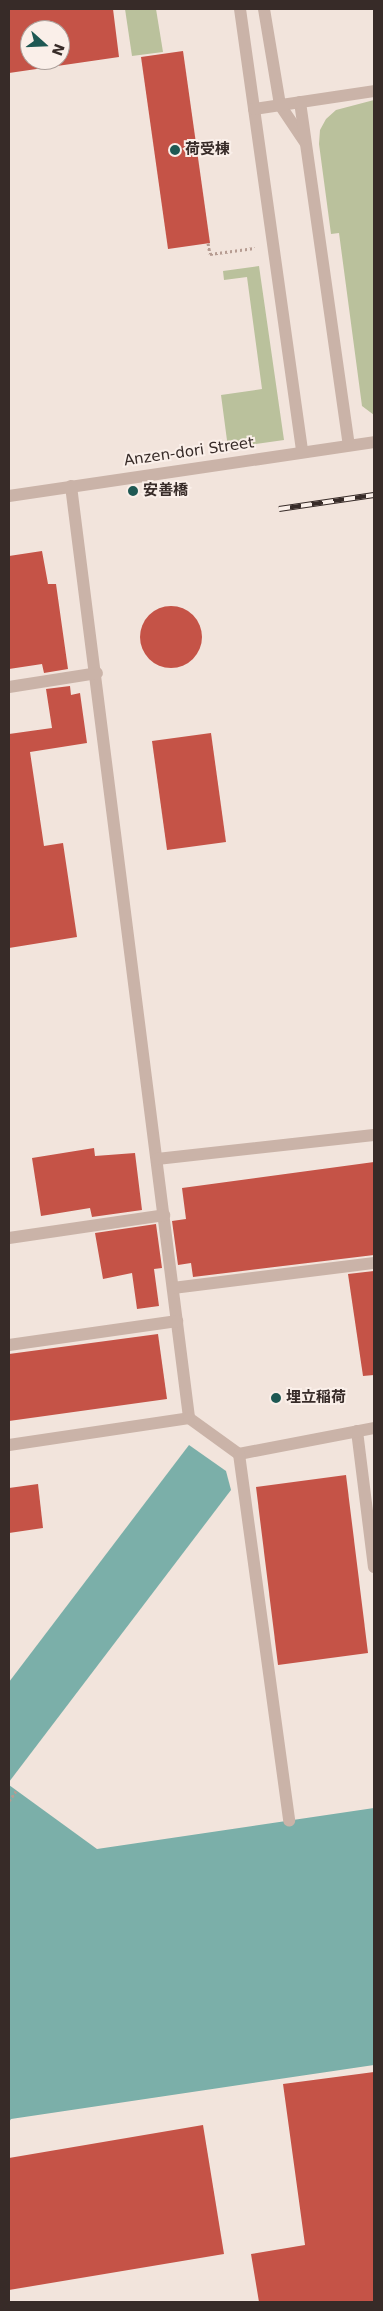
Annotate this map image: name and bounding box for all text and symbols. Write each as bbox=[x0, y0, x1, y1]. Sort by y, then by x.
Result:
north arrow bbox=[20, 20, 70, 70]
text: N bbox=[49, 42, 68, 58]
place label: 荷受棟 bbox=[185, 141, 230, 159]
marker: 荷受棟 bbox=[169, 144, 181, 156]
street label: Anzen-dori Street bbox=[123, 434, 255, 470]
place label: 安善橋 bbox=[143, 482, 188, 500]
marker: 安善橋 bbox=[127, 485, 139, 497]
place label: 埋立稲荷 bbox=[286, 1389, 346, 1407]
marker: 埋立稲荷 bbox=[270, 1392, 282, 1404]

